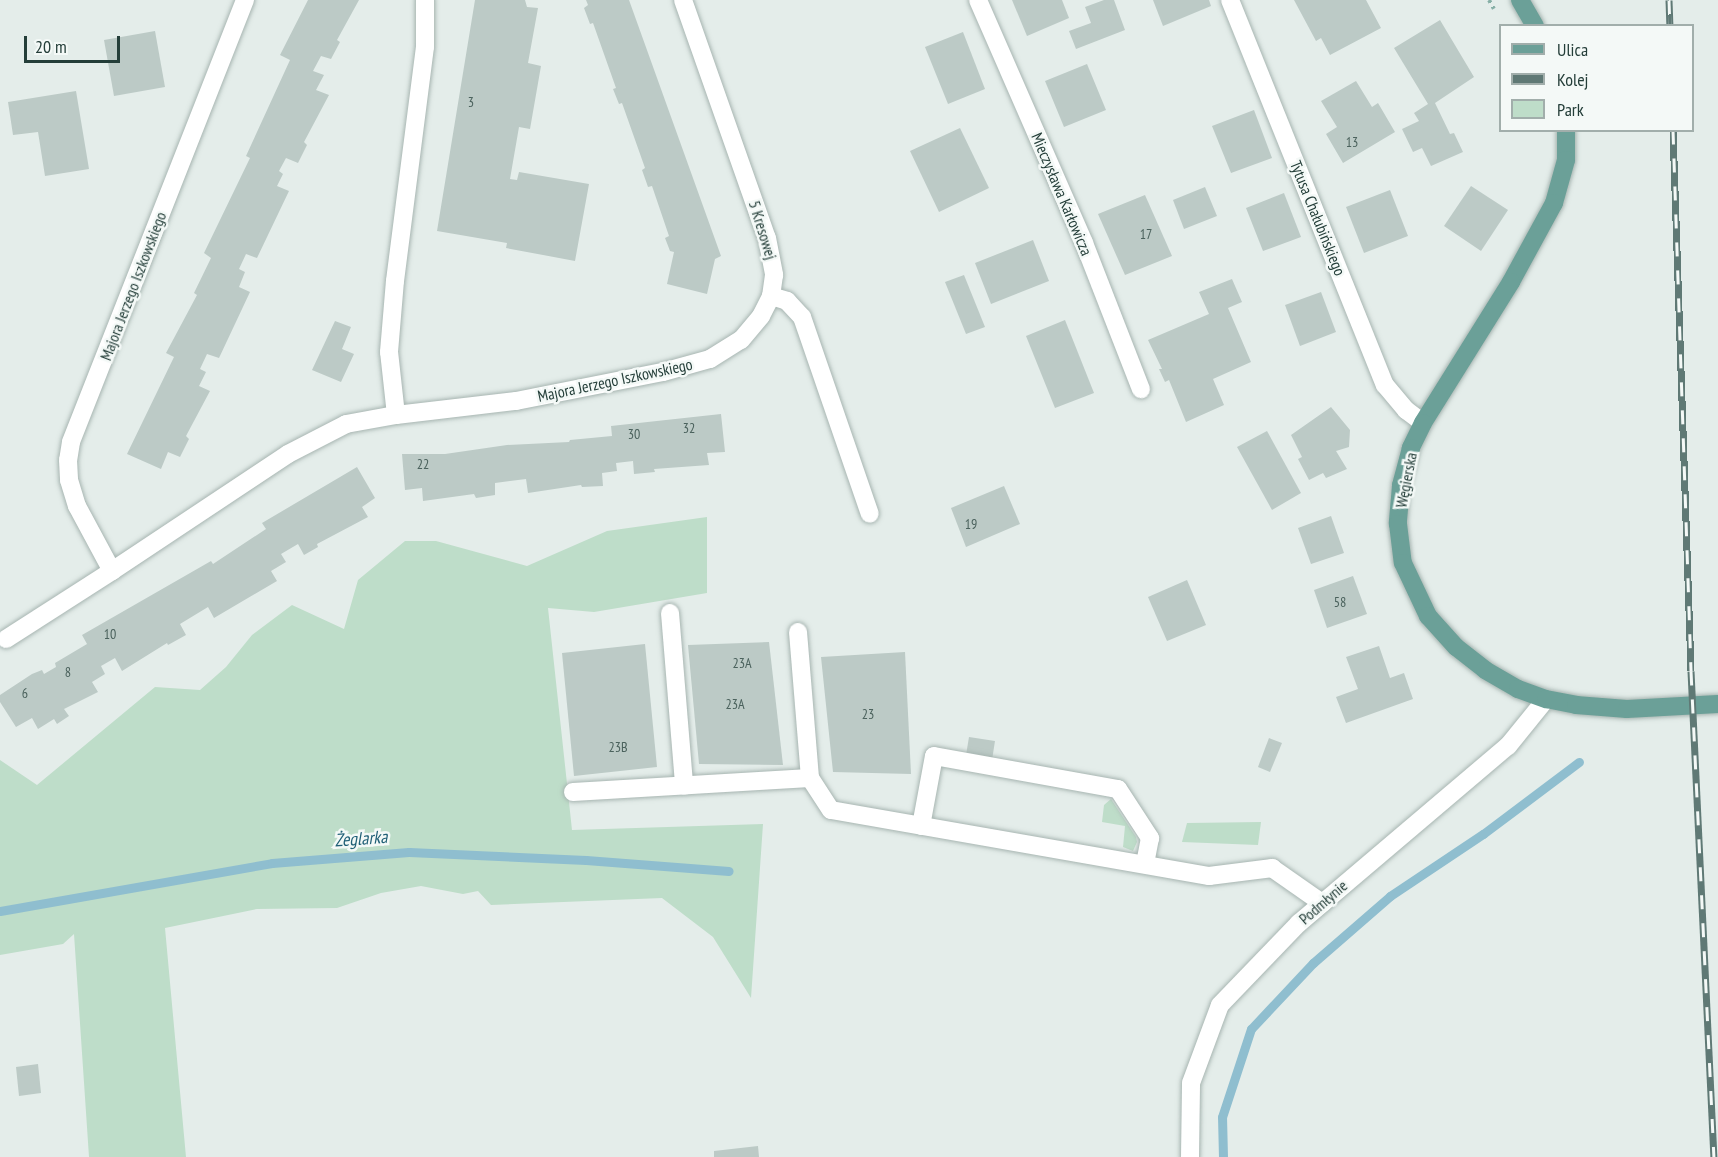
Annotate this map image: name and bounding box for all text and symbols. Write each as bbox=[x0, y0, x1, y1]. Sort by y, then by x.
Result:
scale bar bbox=[27, 24, 123, 62]
legend bbox=[1499, 24, 1694, 132]
text: 20 m bbox=[35, 35, 67, 58]
text: Ulica bbox=[1557, 38, 1588, 61]
text: Kolej bbox=[1557, 68, 1588, 91]
house number: 3 bbox=[468, 94, 474, 110]
text: Park bbox=[1557, 98, 1584, 121]
street label: Mieczysława Karłowicza bbox=[1027, 130, 1097, 258]
house number: 13 bbox=[1346, 134, 1358, 150]
street label: Tytusa Chałubińskiego bbox=[1286, 158, 1350, 278]
street label: 5 Kresowej bbox=[745, 198, 781, 262]
street label: Majora Jerzego Iszkowskiego bbox=[96, 209, 170, 363]
house number: 17 bbox=[1140, 226, 1152, 242]
street label: Majora Jerzego Iszkowskiego bbox=[536, 354, 694, 406]
house number: 32 bbox=[683, 420, 695, 436]
house number: 30 bbox=[628, 426, 640, 442]
street label: Węgierska bbox=[1391, 451, 1421, 509]
house number: 22 bbox=[417, 456, 429, 472]
house number: 19 bbox=[965, 516, 977, 532]
house number: 58 bbox=[1334, 594, 1346, 610]
house number: 10 bbox=[104, 626, 116, 642]
house number: 23A bbox=[732, 655, 752, 671]
house number: 8 bbox=[65, 664, 71, 680]
house number: 6 bbox=[22, 685, 28, 701]
house number: 23A bbox=[725, 696, 745, 712]
house number: 23 bbox=[862, 706, 874, 722]
house number: 23B bbox=[608, 739, 628, 755]
water label: Żeglarka bbox=[334, 826, 388, 852]
street label: Podmłynie bbox=[1295, 876, 1351, 928]

